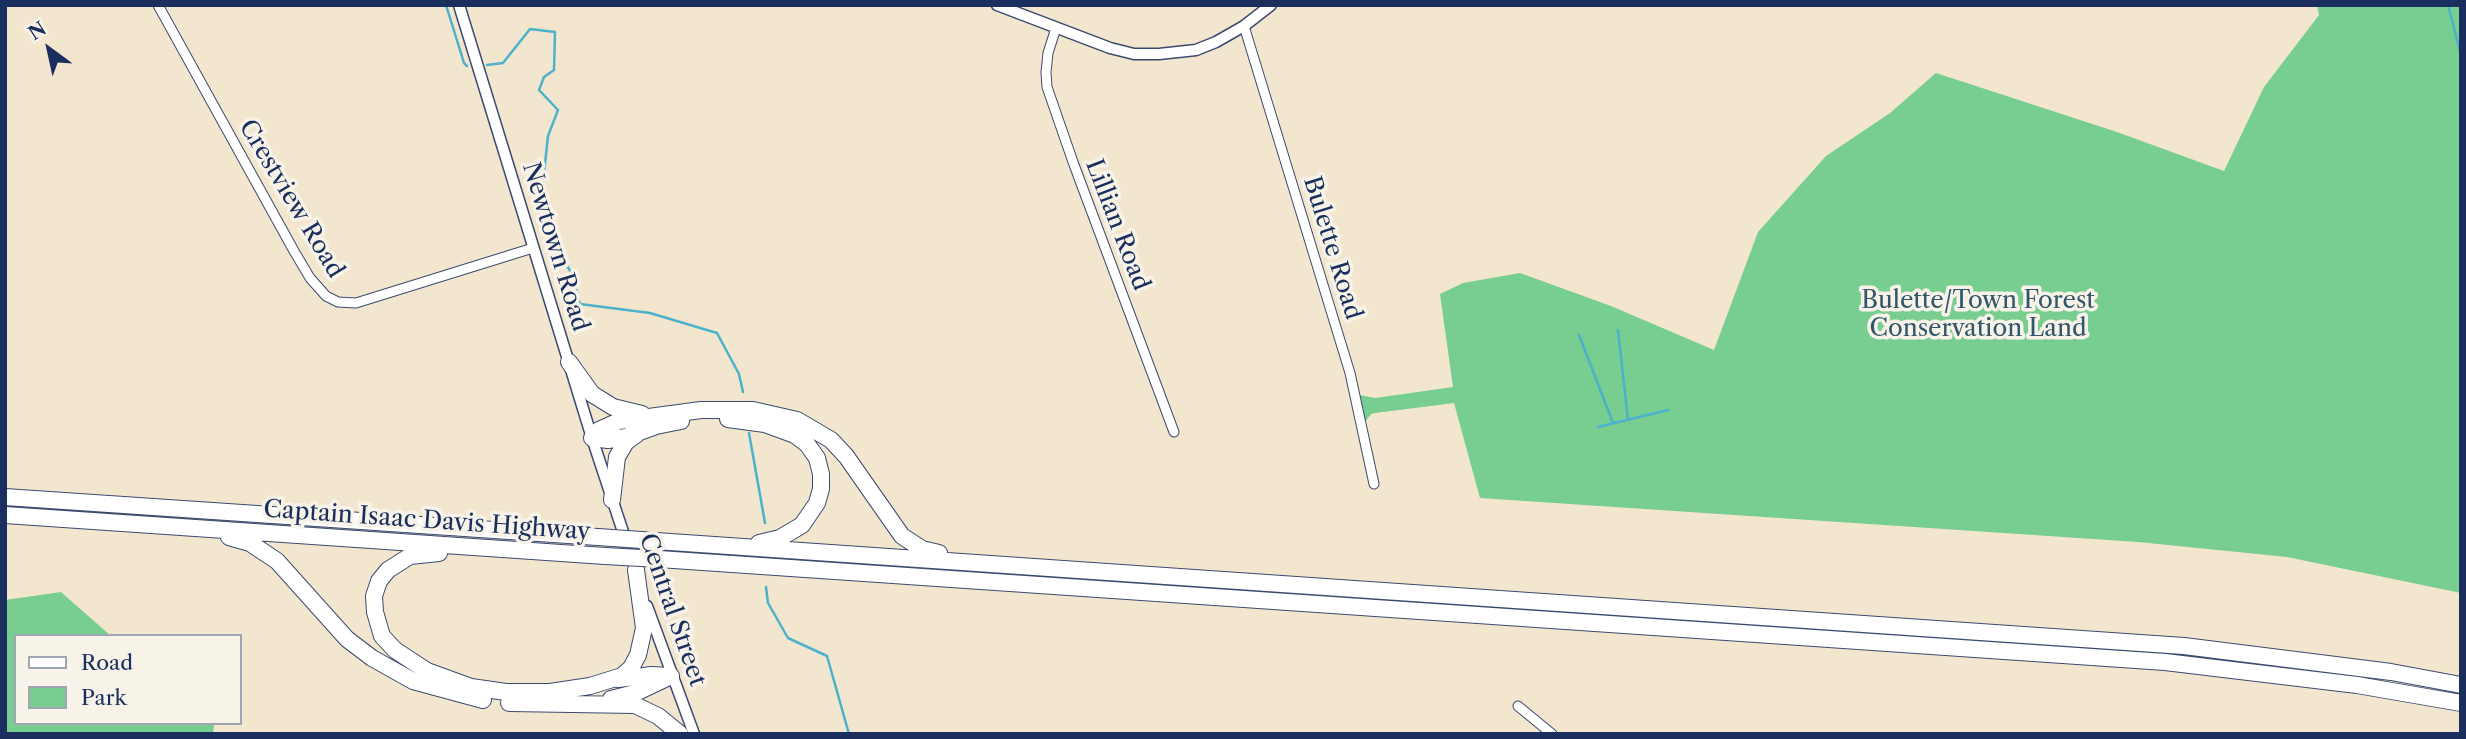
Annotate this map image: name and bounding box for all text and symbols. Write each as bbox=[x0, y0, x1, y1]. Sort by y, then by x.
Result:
north arrow bbox=[14, 14, 84, 84]
text: N bbox=[24, 17, 50, 45]
street label: Crestview Road bbox=[232, 115, 350, 283]
street label: Lillian Road bbox=[1079, 155, 1155, 295]
street label: Newtown Road bbox=[516, 159, 594, 335]
street label: Bulette Road bbox=[1297, 173, 1367, 323]
park label: Bulette/Town Forest Conservation Land bbox=[1861, 287, 2095, 343]
street label: Captain Isaac Davis Highway bbox=[263, 495, 591, 547]
street label: Central Street bbox=[632, 530, 712, 690]
legend bbox=[14, 634, 242, 725]
text: Road bbox=[81, 650, 133, 675]
text: Park bbox=[81, 685, 127, 710]

